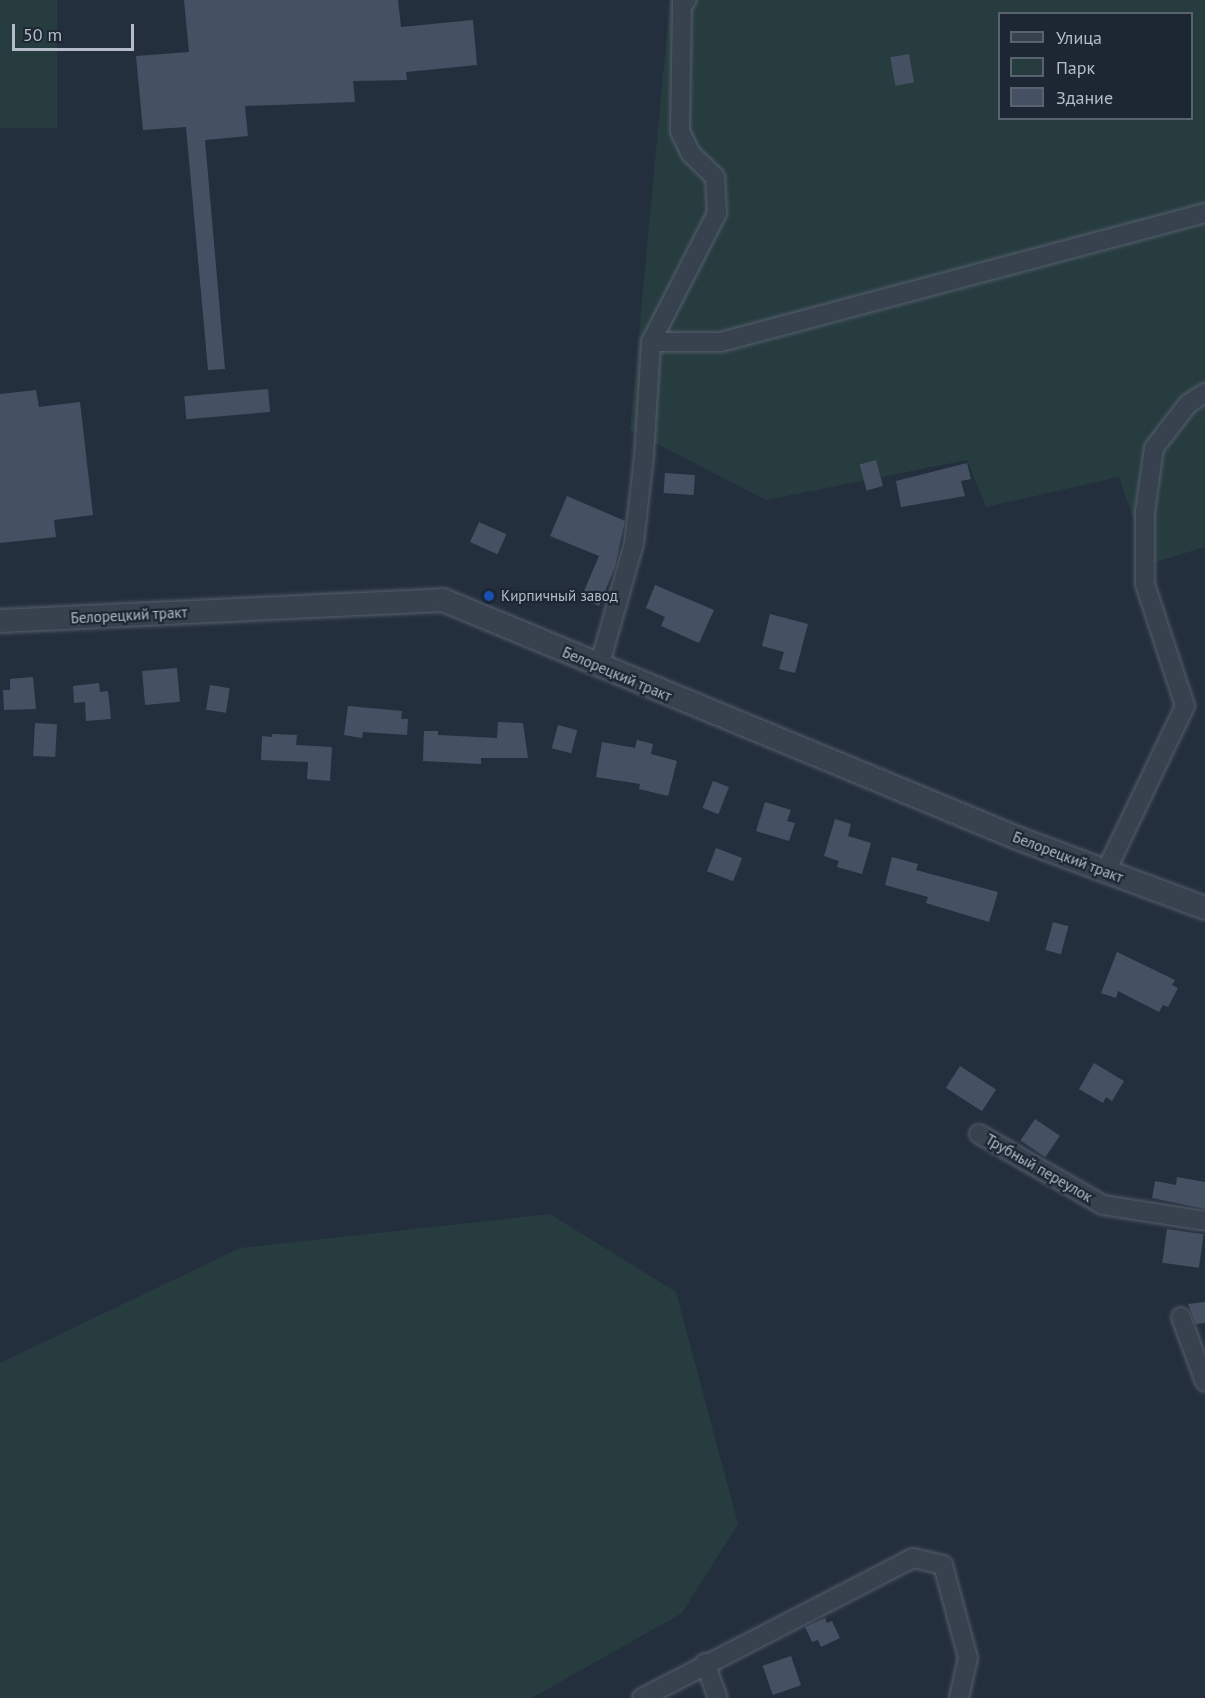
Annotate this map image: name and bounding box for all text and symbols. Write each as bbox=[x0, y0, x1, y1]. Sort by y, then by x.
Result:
scale bar bbox=[15, 12, 136, 50]
legend bbox=[998, 12, 1193, 120]
text: 50 m bbox=[23, 23, 62, 46]
text: Улица bbox=[1056, 26, 1102, 49]
text: Парк bbox=[1056, 56, 1095, 79]
text: Здание bbox=[1056, 86, 1113, 109]
place label: Кирпичный завод bbox=[501, 587, 618, 605]
marker: Кирпичный завод bbox=[482, 589, 496, 603]
street label: Белорецкий тракт bbox=[70, 603, 188, 627]
street label: Белорецкий тракт bbox=[559, 643, 675, 705]
street label: Белорецкий тракт bbox=[1010, 828, 1126, 886]
street label: Трубный переулок bbox=[982, 1130, 1096, 1206]

